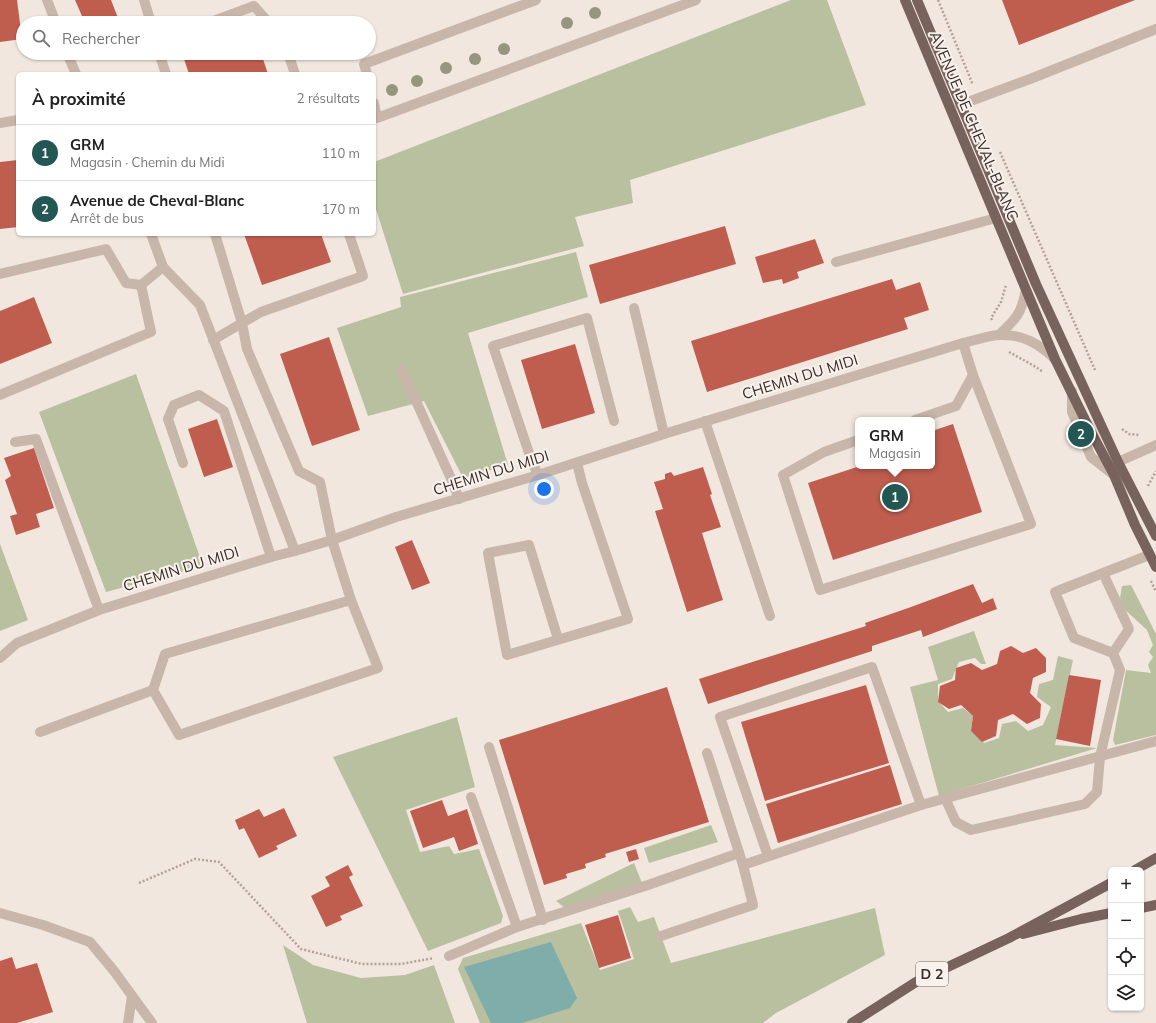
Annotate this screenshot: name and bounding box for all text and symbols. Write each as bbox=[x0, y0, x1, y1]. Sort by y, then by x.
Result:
search box bbox=[16, 16, 376, 60]
icon: search bbox=[30, 27, 52, 49]
street label: AVENUE DE CHEVAL-BLANC bbox=[926, 28, 1023, 223]
text: Rechercher bbox=[62, 29, 140, 48]
text: À proximité bbox=[32, 88, 126, 109]
text: 2 résultats bbox=[297, 90, 360, 106]
text: GRM bbox=[70, 135, 105, 154]
text: 1 bbox=[41, 145, 49, 161]
text: 110 m bbox=[322, 145, 360, 161]
text: Magasin · Chemin du Midi bbox=[70, 154, 224, 170]
text: Avenue de Cheval-Blanc bbox=[70, 191, 244, 210]
text: 2 bbox=[41, 201, 49, 217]
text: 170 m bbox=[322, 201, 360, 217]
text: Arrêt de bus bbox=[70, 210, 144, 226]
street label: CHEMIN DU MIDI bbox=[740, 350, 860, 403]
popup bbox=[855, 417, 935, 469]
pin: 2 bbox=[1068, 419, 1094, 449]
text: GRM bbox=[869, 426, 904, 445]
text: Magasin bbox=[869, 445, 921, 461]
street label: CHEMIN DU MIDI bbox=[431, 446, 551, 499]
your location bbox=[534, 479, 554, 499]
pin: 1 bbox=[882, 482, 908, 512]
street label: CHEMIN DU MIDI bbox=[121, 542, 241, 595]
map controls bbox=[1108, 867, 1144, 1011]
button: + bbox=[1108, 867, 1144, 903]
button: − bbox=[1108, 903, 1144, 939]
button: locate bbox=[1108, 939, 1144, 975]
road number: D 2 bbox=[916, 962, 948, 986]
button: layers bbox=[1108, 975, 1144, 1011]

